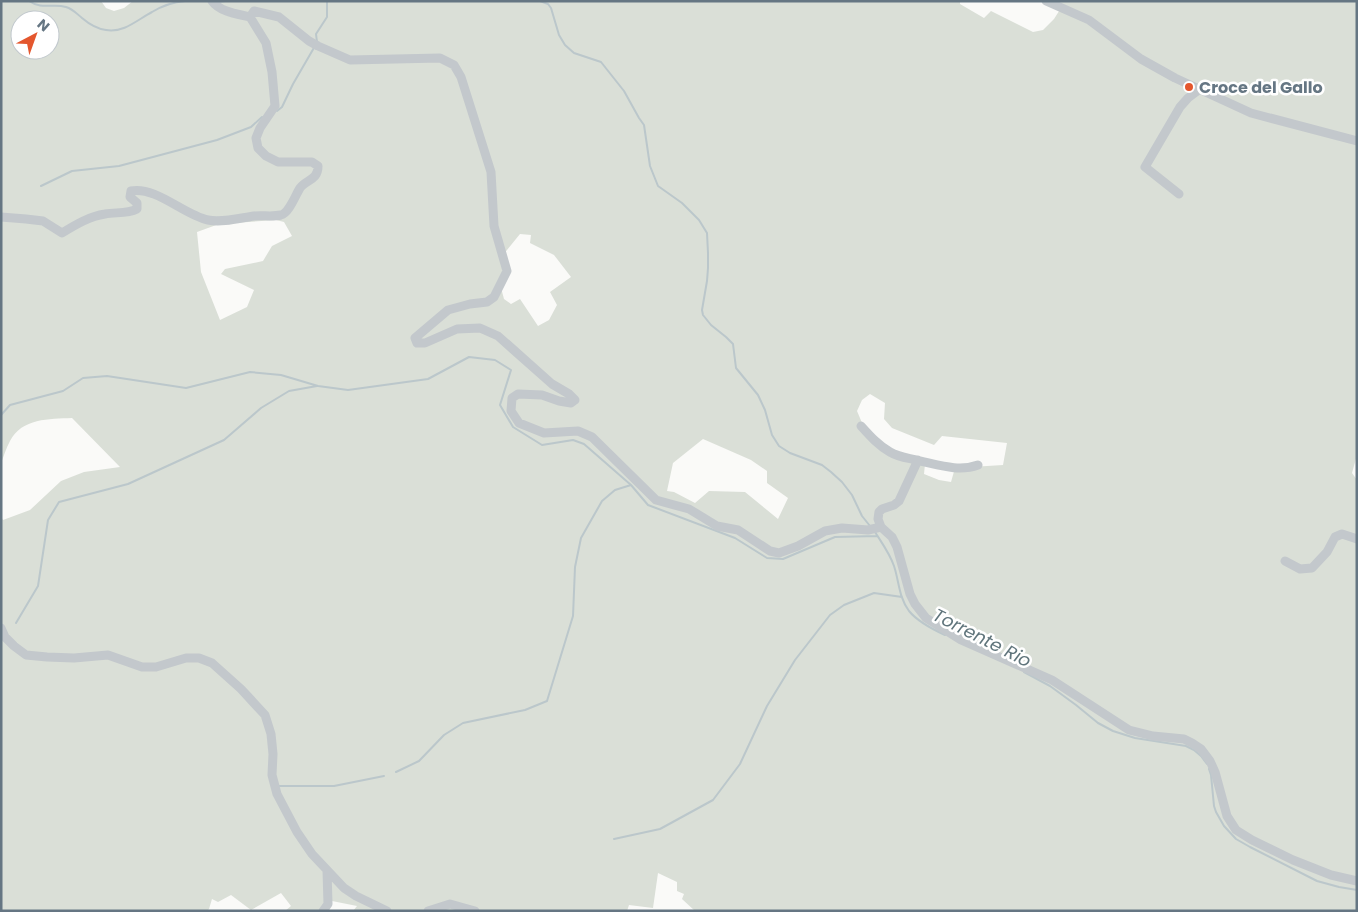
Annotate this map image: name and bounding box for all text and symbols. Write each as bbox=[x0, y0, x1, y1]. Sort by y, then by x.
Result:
north arrow bbox=[10, 10, 60, 60]
text: N bbox=[33, 14, 54, 36]
place label: Croce del Gallo bbox=[1199, 76, 1323, 99]
marker: Croce del Gallo bbox=[1183, 81, 1195, 93]
water label: Torrente Rio bbox=[929, 602, 1036, 673]

